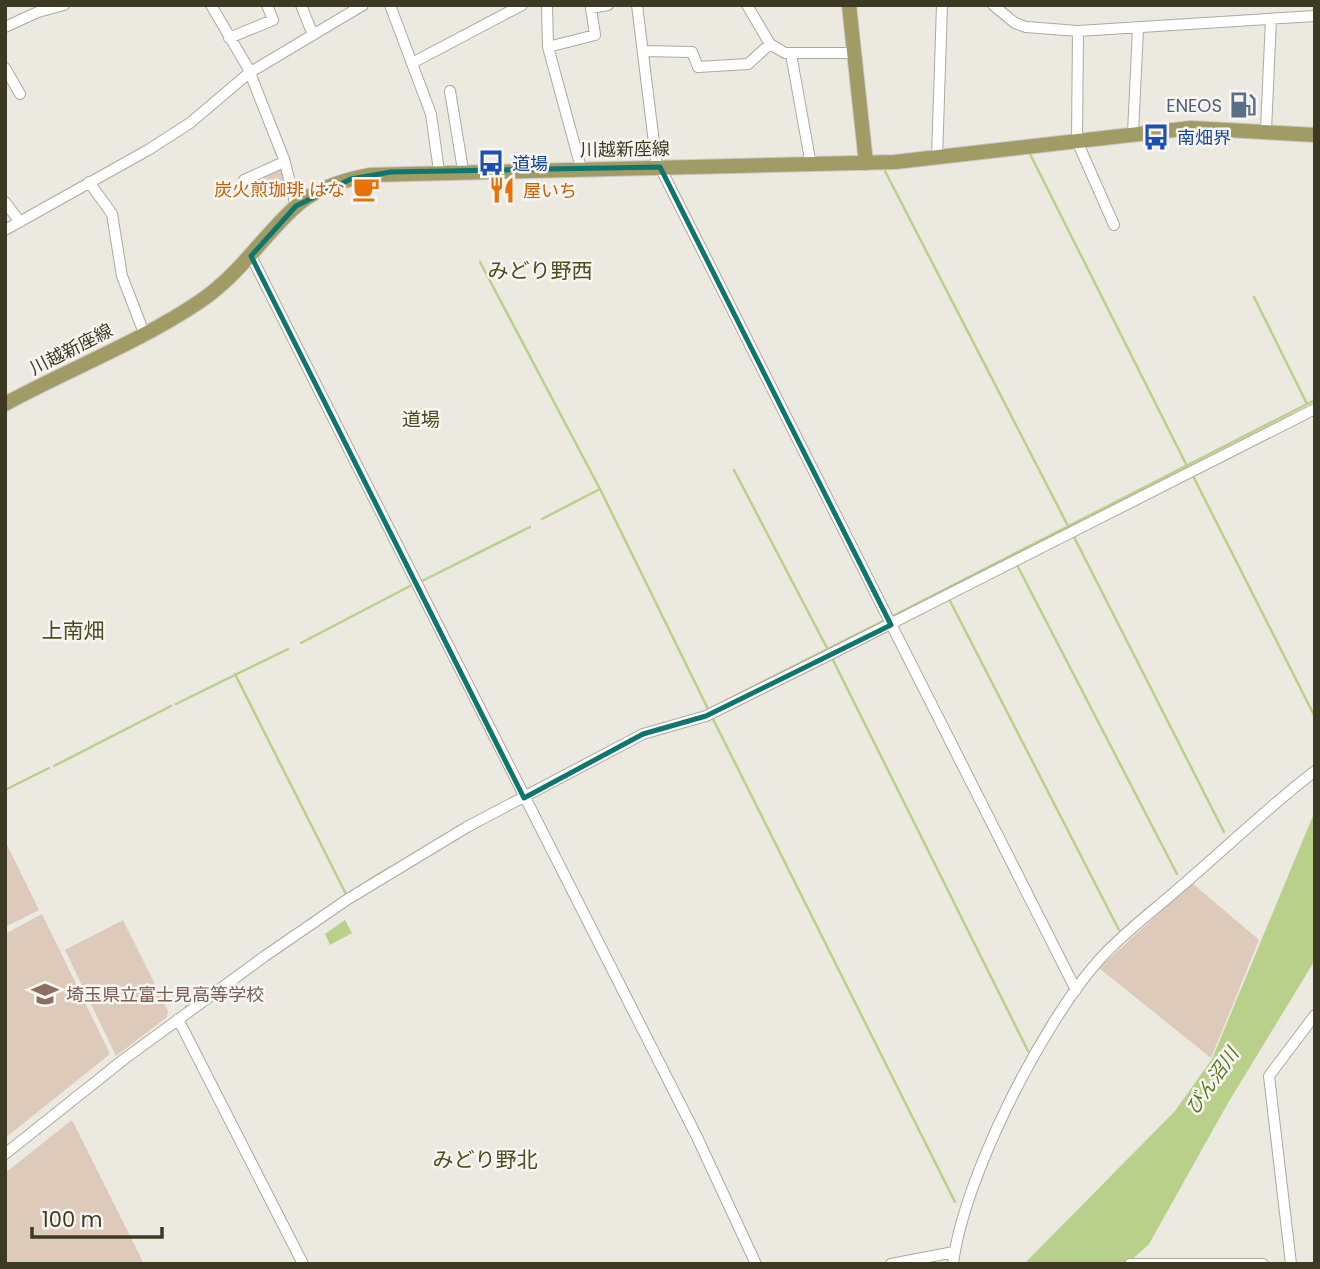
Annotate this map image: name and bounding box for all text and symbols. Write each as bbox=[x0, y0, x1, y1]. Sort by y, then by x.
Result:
fuel station icon: ENEOS bbox=[1228, 90, 1258, 120]
place label: ENEOS bbox=[1166, 93, 1222, 118]
bus stop icon: 南畑界 bbox=[1141, 122, 1171, 152]
place label: 南畑界 bbox=[1177, 125, 1231, 150]
street label: 川越新座線 bbox=[580, 136, 670, 162]
bus stop icon: 道場 bbox=[476, 148, 506, 178]
place label: 道場 bbox=[512, 151, 548, 176]
cafe icon: 炭火煎珈琲 はな bbox=[351, 174, 381, 204]
restaurant icon: 屋いち bbox=[487, 175, 517, 205]
place label: 炭火煎珈琲 はな bbox=[214, 177, 345, 202]
place label: 屋いち bbox=[523, 178, 577, 203]
district label: みどり野西 bbox=[488, 256, 593, 285]
street label: 川越新座線 bbox=[25, 317, 117, 381]
district label: 道場 bbox=[402, 406, 440, 433]
district label: 上南畑 bbox=[42, 616, 105, 645]
school or university icon: 埼玉県立富士見高等学校 bbox=[30, 979, 60, 1009]
place label: 埼玉県立富士見高等学校 bbox=[66, 982, 264, 1007]
water label: びん沼川 bbox=[1179, 1040, 1246, 1120]
district label: みどり野北 bbox=[433, 1145, 538, 1174]
scale bar bbox=[32, 1196, 161, 1240]
text: 100 m bbox=[42, 1205, 102, 1234]

